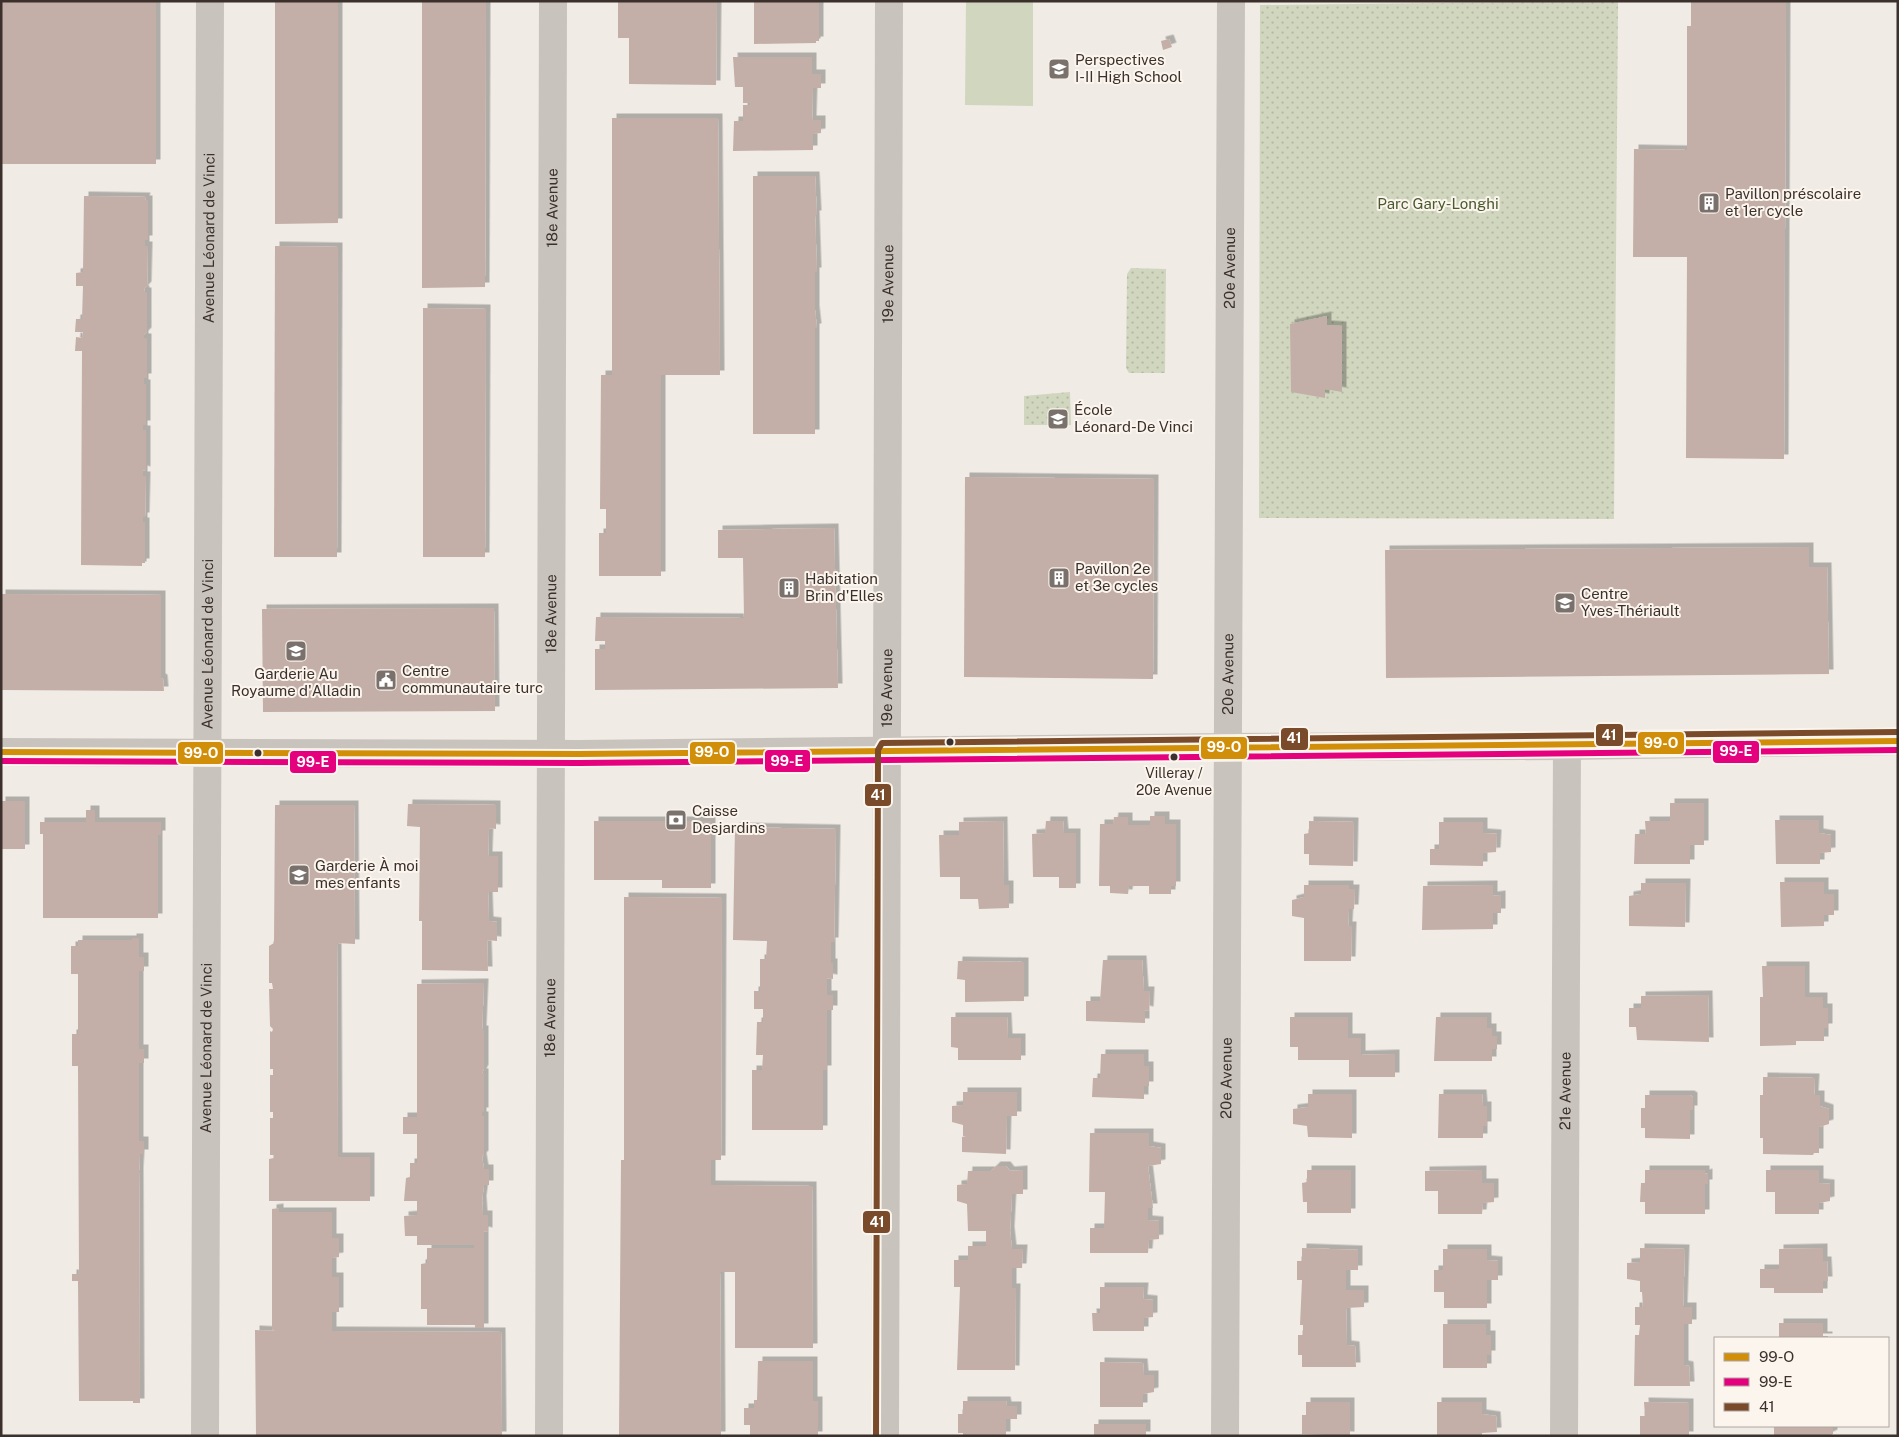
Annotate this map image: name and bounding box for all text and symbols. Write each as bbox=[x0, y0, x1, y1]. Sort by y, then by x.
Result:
place label: Perspectives I-II High School bbox=[1075, 51, 1182, 85]
school or university icon: Perspectives I-II High School bbox=[1047, 57, 1071, 81]
street label: Avenue Léonard de Vinci bbox=[200, 153, 217, 323]
street label: 18e Avenue bbox=[543, 168, 561, 248]
place label: Pavillon préscolaire et 1er cycle bbox=[1725, 185, 1861, 219]
building icon: Pavillon préscolaire et 1er cycle bbox=[1697, 191, 1721, 215]
park label: Parc Gary-Longhi bbox=[1377, 195, 1499, 212]
street label: 20e Avenue bbox=[1221, 227, 1238, 309]
street label: 19e Avenue bbox=[879, 244, 896, 324]
place label: École Léonard-De Vinci bbox=[1074, 401, 1193, 435]
school or university icon: École Léonard-De Vinci bbox=[1046, 407, 1070, 431]
street label: Avenue Léonard de Vinci bbox=[198, 559, 216, 729]
place label: Pavillon 2e et 3e cycles bbox=[1075, 560, 1158, 594]
building icon: Pavillon 2e et 3e cycles bbox=[1047, 566, 1071, 590]
place label: Habitation Brin d'Elles bbox=[805, 570, 883, 604]
street label: 18e Avenue bbox=[542, 574, 559, 654]
building icon: Habitation Brin d'Elles bbox=[777, 576, 801, 600]
place label: Centre Yves-Thériault bbox=[1581, 585, 1680, 619]
school or university icon: Centre Yves-Thériault bbox=[1553, 591, 1577, 615]
street label: 20e Avenue bbox=[1219, 633, 1236, 715]
school or university icon: Garderie Au Royaume d'Alladin bbox=[284, 639, 308, 663]
street label: 19e Avenue bbox=[878, 648, 895, 728]
place label: Centre communautaire turc bbox=[402, 662, 543, 696]
place label: Garderie Au Royaume d'Alladin bbox=[231, 665, 361, 699]
public building icon: Centre communautaire turc bbox=[374, 668, 398, 692]
line badge: 41 bbox=[1595, 723, 1624, 747]
line badge: 41 bbox=[1280, 727, 1309, 751]
text: 41 bbox=[1601, 727, 1617, 743]
text: 41 bbox=[1286, 730, 1302, 746]
line badge: 99-O bbox=[1637, 731, 1685, 755]
text: 99-O bbox=[1644, 735, 1678, 751]
line badge: 99-O bbox=[1200, 736, 1248, 760]
unlabelled marker bbox=[945, 737, 955, 747]
text: 99-O bbox=[1207, 739, 1241, 755]
line badge: 99-E bbox=[1712, 740, 1760, 764]
line badge: 99-O bbox=[177, 741, 224, 765]
line badge: 99-O bbox=[689, 741, 736, 765]
text: 99-E bbox=[1720, 743, 1753, 759]
text: 99-O bbox=[695, 744, 729, 760]
text: 99-O bbox=[184, 745, 218, 761]
unlabelled marker bbox=[253, 748, 263, 758]
line badge: 99-E bbox=[764, 749, 811, 773]
line badge: 99-E bbox=[289, 750, 337, 774]
marker: Villeray / 20e Avenue bbox=[1169, 752, 1179, 762]
text: 99-E bbox=[771, 753, 804, 769]
text: 99-E bbox=[297, 754, 330, 770]
place label: Villeray / 20e Avenue bbox=[1136, 765, 1212, 798]
line badge: 41 bbox=[864, 783, 892, 807]
text: 41 bbox=[870, 787, 886, 803]
place label: Caisse Desjardins bbox=[692, 802, 765, 836]
bank icon: Caisse Desjardins bbox=[664, 808, 688, 832]
place label: Garderie À moi mes enfants bbox=[315, 857, 419, 891]
school or university icon: Garderie À moi mes enfants bbox=[287, 863, 311, 887]
street label: Avenue Léonard de Vinci bbox=[197, 963, 215, 1133]
street label: 18e Avenue bbox=[541, 978, 558, 1058]
street label: 20e Avenue bbox=[1217, 1037, 1235, 1119]
street label: 21e Avenue bbox=[1556, 1052, 1574, 1130]
line badge: 41 bbox=[862, 1210, 891, 1234]
text: 41 bbox=[869, 1214, 885, 1230]
legend bbox=[1714, 1337, 1889, 1427]
text: 99-O bbox=[1759, 1348, 1794, 1365]
text: 99-E bbox=[1759, 1373, 1793, 1390]
text: 41 bbox=[1759, 1398, 1775, 1415]

